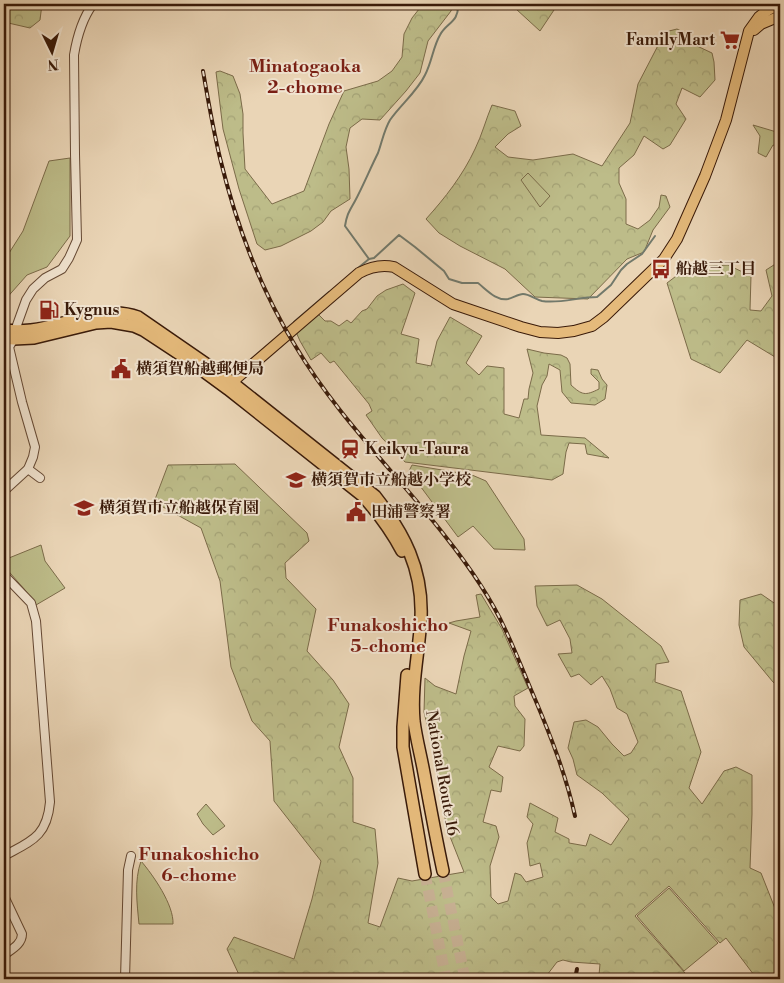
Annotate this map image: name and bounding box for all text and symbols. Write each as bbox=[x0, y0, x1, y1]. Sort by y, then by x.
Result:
north arrow bbox=[28, 28, 78, 78]
supermarket icon: FamilyMart bbox=[719, 29, 741, 51]
place label: FamilyMart bbox=[626, 30, 715, 50]
text: N bbox=[47, 55, 59, 73]
district label: Minatogaoka 2-chome bbox=[249, 55, 361, 99]
bus stop icon: 船越三丁目 bbox=[650, 258, 672, 280]
place label: 船越三丁目 bbox=[676, 259, 756, 279]
fuel station icon: Kygnus bbox=[38, 299, 60, 321]
place label: Kygnus bbox=[64, 300, 119, 320]
public building icon: 横須賀船越郵便局 bbox=[110, 358, 132, 380]
place label: 横須賀船越郵便局 bbox=[136, 359, 264, 379]
station icon: Keikyu-Taura bbox=[339, 438, 361, 460]
place label: Keikyu-Taura bbox=[365, 439, 469, 459]
school or university icon: 横須賀市立船越小学校 bbox=[285, 469, 307, 491]
place label: 横須賀市立船越小学校 bbox=[311, 470, 472, 490]
school or university icon: 横須賀市立船越保育園 bbox=[73, 497, 95, 519]
place label: 横須賀市立船越保育園 bbox=[99, 498, 259, 518]
public building icon: 田浦警察署 bbox=[345, 501, 367, 523]
place label: 田浦警察署 bbox=[371, 502, 451, 522]
district label: Funakoshicho 5-chome bbox=[328, 614, 448, 658]
street label: National Route 16 bbox=[421, 709, 463, 838]
district label: Funakoshicho 6-chome bbox=[139, 843, 259, 887]

